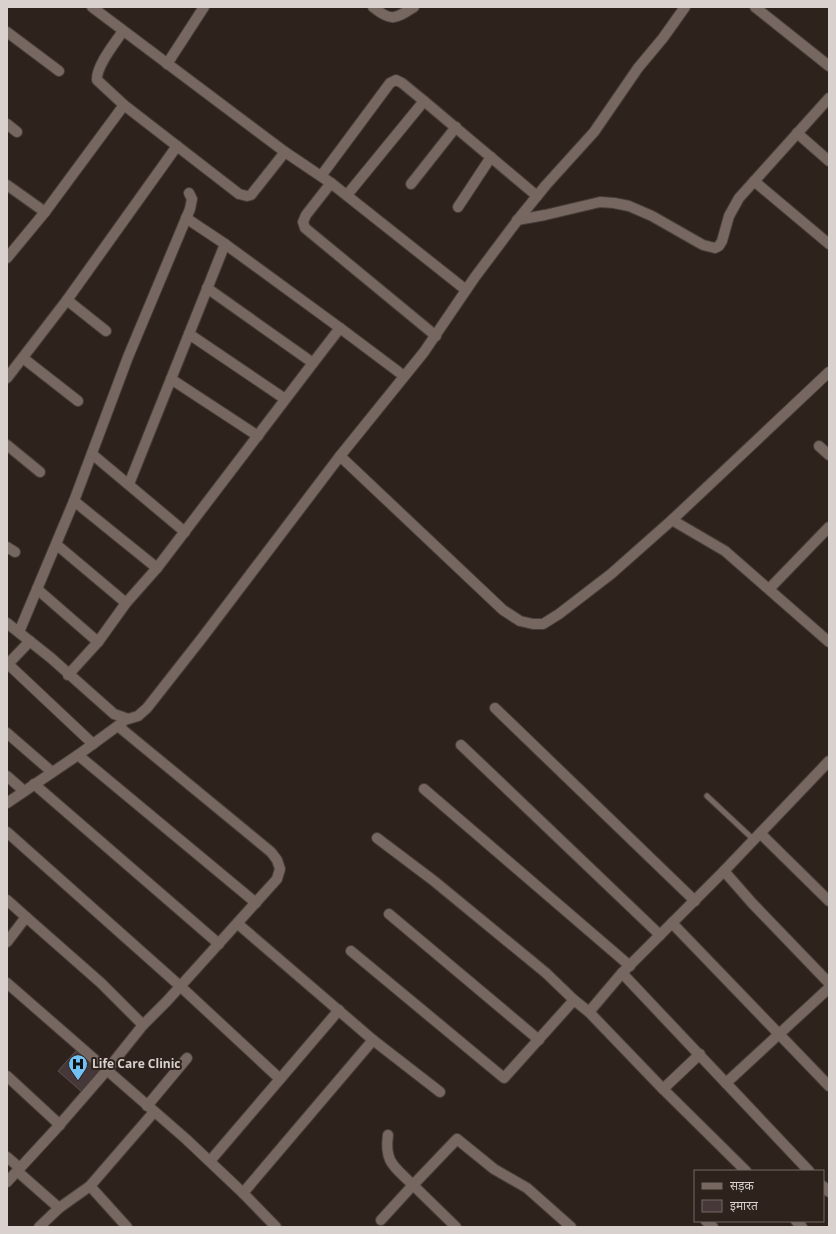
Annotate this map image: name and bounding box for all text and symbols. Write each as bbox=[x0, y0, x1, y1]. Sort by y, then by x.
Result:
hospital icon: Life Care Clinic bbox=[67, 1053, 89, 1081]
place label: Life Care Clinic bbox=[92, 1055, 181, 1072]
legend bbox=[694, 1170, 824, 1222]
text: सड़क bbox=[730, 1177, 755, 1194]
text: इमारत bbox=[730, 1197, 759, 1214]

